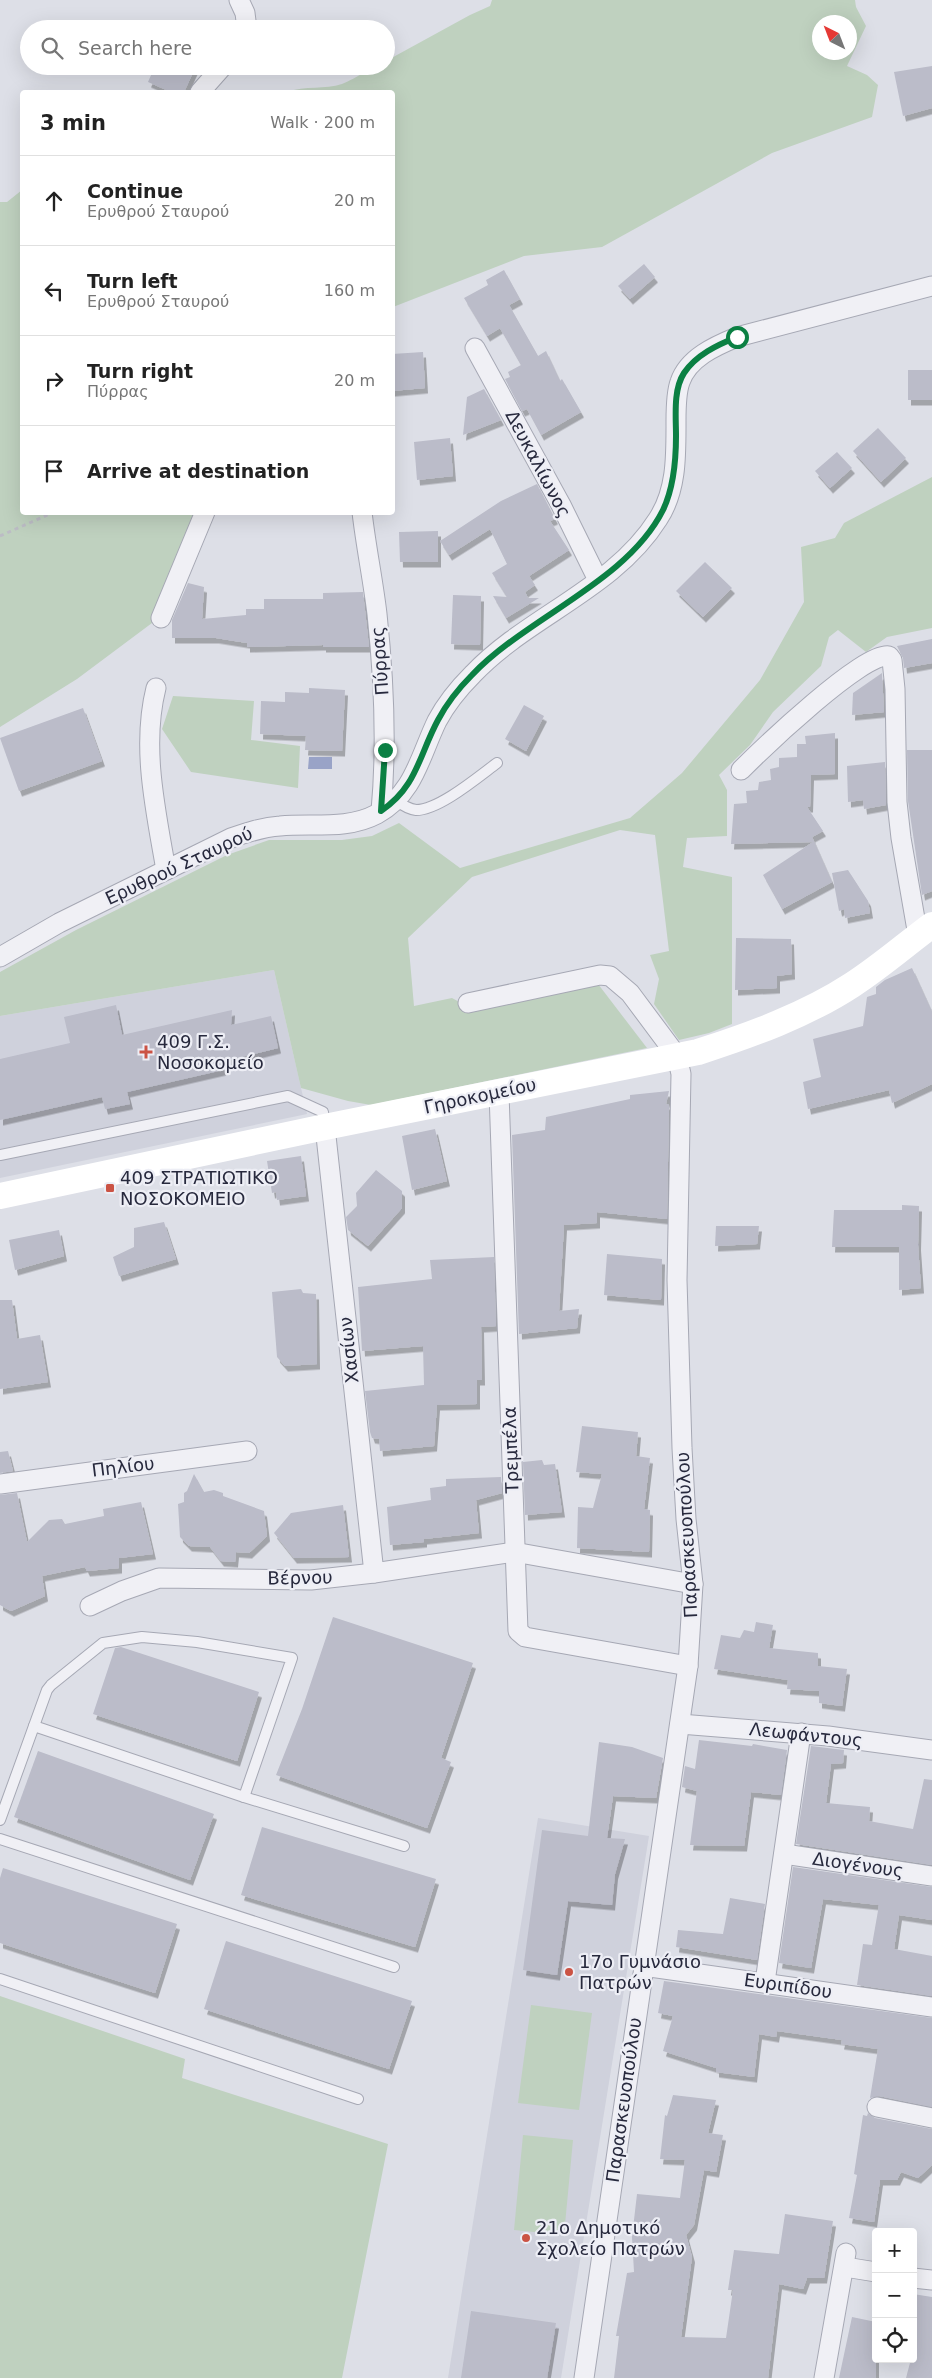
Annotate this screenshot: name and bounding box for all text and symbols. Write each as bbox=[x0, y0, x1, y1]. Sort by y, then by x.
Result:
north arrow bbox=[812, 15, 857, 60]
search box bbox=[20, 20, 395, 75]
icon: search bbox=[38, 34, 66, 62]
text: Search here bbox=[78, 37, 192, 59]
text: 3 min bbox=[40, 111, 106, 135]
text: Walk · 200 m bbox=[270, 113, 375, 132]
text: Continue bbox=[87, 180, 183, 202]
icon: ahead bbox=[40, 187, 68, 215]
text: 20 m bbox=[334, 191, 375, 210]
text: Ερυθρού Σταυρού bbox=[87, 202, 229, 221]
text: Turn left bbox=[87, 270, 178, 292]
icon: left bbox=[40, 277, 68, 305]
text: 160 m bbox=[324, 281, 375, 300]
text: Ερυθρού Σταυρού bbox=[87, 292, 229, 311]
route start bbox=[726, 326, 749, 349]
text: Turn right bbox=[87, 360, 193, 382]
icon: right bbox=[40, 367, 68, 395]
text: 20 m bbox=[334, 371, 375, 390]
text: Πύρρας bbox=[87, 382, 149, 401]
street label: Δευκαλίωνος bbox=[501, 407, 576, 521]
icon: arrive bbox=[40, 457, 68, 485]
text: Arrive at destination bbox=[87, 460, 309, 482]
street label: Πύρρας bbox=[367, 626, 392, 696]
route end bbox=[374, 739, 397, 762]
street label: Ερυθρού Σταυρού bbox=[102, 822, 256, 909]
place label: 409 Γ.Σ. Νοσοκομείο bbox=[157, 1031, 264, 1073]
marker: 409 Γ.Σ. Νοσοκομείο bbox=[139, 1045, 153, 1059]
street label: Γηροκομείου bbox=[422, 1073, 538, 1118]
place label: 409 ΣΤΡΑΤΙΩΤΙΚΟ ΝΟΣΟΚΟΜΕΙΟ bbox=[120, 1167, 278, 1209]
marker: 409 ΣΤΡΑΤΙΩΤΙΚΟ ΝΟΣΟΚΟΜΕΙΟ bbox=[104, 1182, 116, 1194]
street label: Χασίων bbox=[335, 1316, 362, 1384]
street label: Τρεμπέλα bbox=[498, 1406, 523, 1495]
street label: Παρασκευοπούλου bbox=[672, 1451, 701, 1619]
street label: Πηλίου bbox=[90, 1452, 156, 1481]
street label: Βέρνου bbox=[267, 1566, 333, 1589]
street label: Λεωφάντους bbox=[748, 1718, 864, 1751]
street label: Διογένους bbox=[811, 1848, 905, 1881]
place label: 17ο Γυμνάσιο Πατρών bbox=[579, 1951, 701, 1993]
marker: 17ο Γυμνάσιο Πατρών bbox=[563, 1966, 575, 1978]
street label: Ευριπίδου bbox=[743, 1969, 833, 2002]
street label: Παρασκευοπούλου bbox=[602, 2016, 645, 2184]
place label: 21ο Δημοτικό Σχολείο Πατρών bbox=[536, 2217, 685, 2259]
map controls bbox=[872, 2228, 917, 2363]
button: + bbox=[872, 2228, 917, 2273]
marker: 21ο Δημοτικό Σχολείο Πατρών bbox=[520, 2232, 532, 2244]
button: − bbox=[872, 2273, 917, 2318]
button: locate bbox=[872, 2318, 917, 2363]

